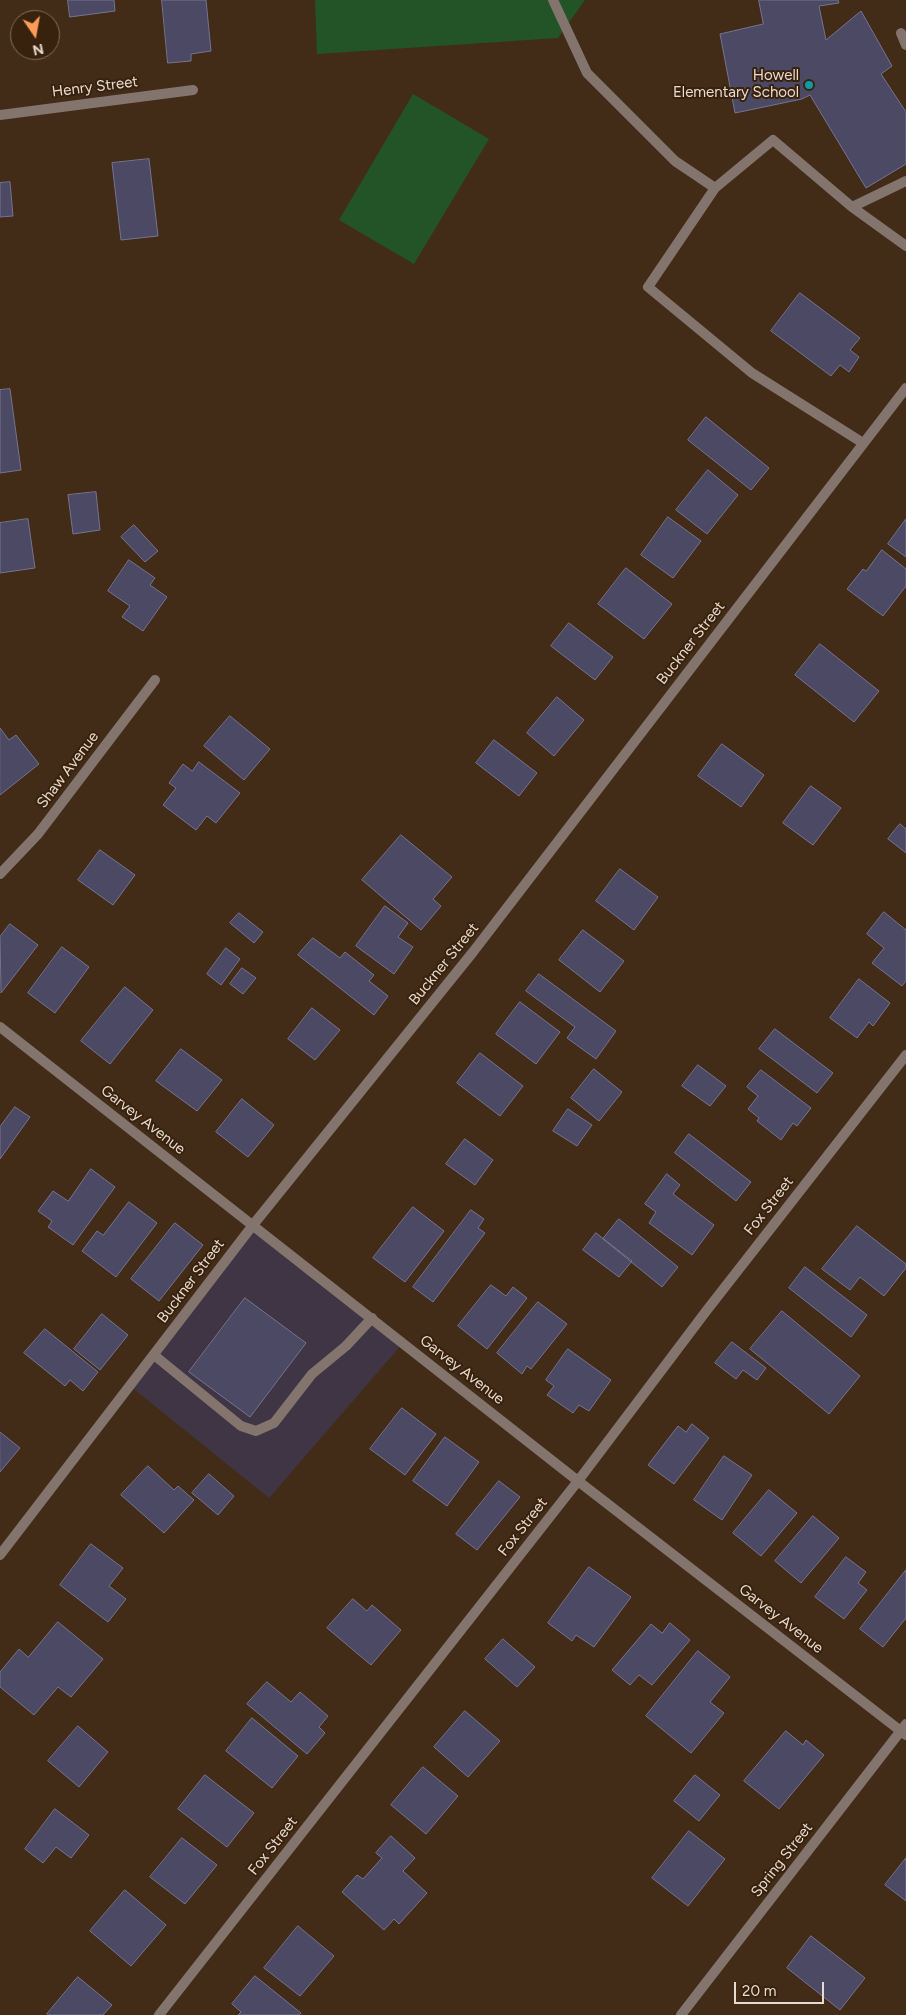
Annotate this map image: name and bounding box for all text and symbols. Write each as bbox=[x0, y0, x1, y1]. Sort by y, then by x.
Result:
north arrow bbox=[10, 10, 60, 60]
text: N bbox=[31, 40, 45, 59]
place label: Howell Elementary School bbox=[673, 67, 799, 102]
street label: Henry Street bbox=[51, 73, 139, 101]
marker: Howell Elementary School bbox=[803, 79, 815, 91]
street label: Buckner Street bbox=[653, 598, 729, 688]
street label: Shaw Avenue bbox=[33, 728, 103, 812]
street label: Buckner Street bbox=[405, 919, 483, 1009]
street label: Garvey Avenue bbox=[97, 1081, 189, 1159]
street label: Fox Street bbox=[741, 1173, 797, 1239]
street label: Buckner Street bbox=[154, 1236, 228, 1326]
street label: Garvey Avenue bbox=[416, 1331, 508, 1409]
street label: Fox Street bbox=[495, 1494, 551, 1560]
street label: Garvey Avenue bbox=[735, 1580, 827, 1658]
street label: Fox Street bbox=[245, 1813, 301, 1879]
street label: Spring Street bbox=[747, 1819, 817, 1901]
scale bar bbox=[736, 1972, 826, 2004]
text: 20 m bbox=[742, 1982, 776, 2000]

